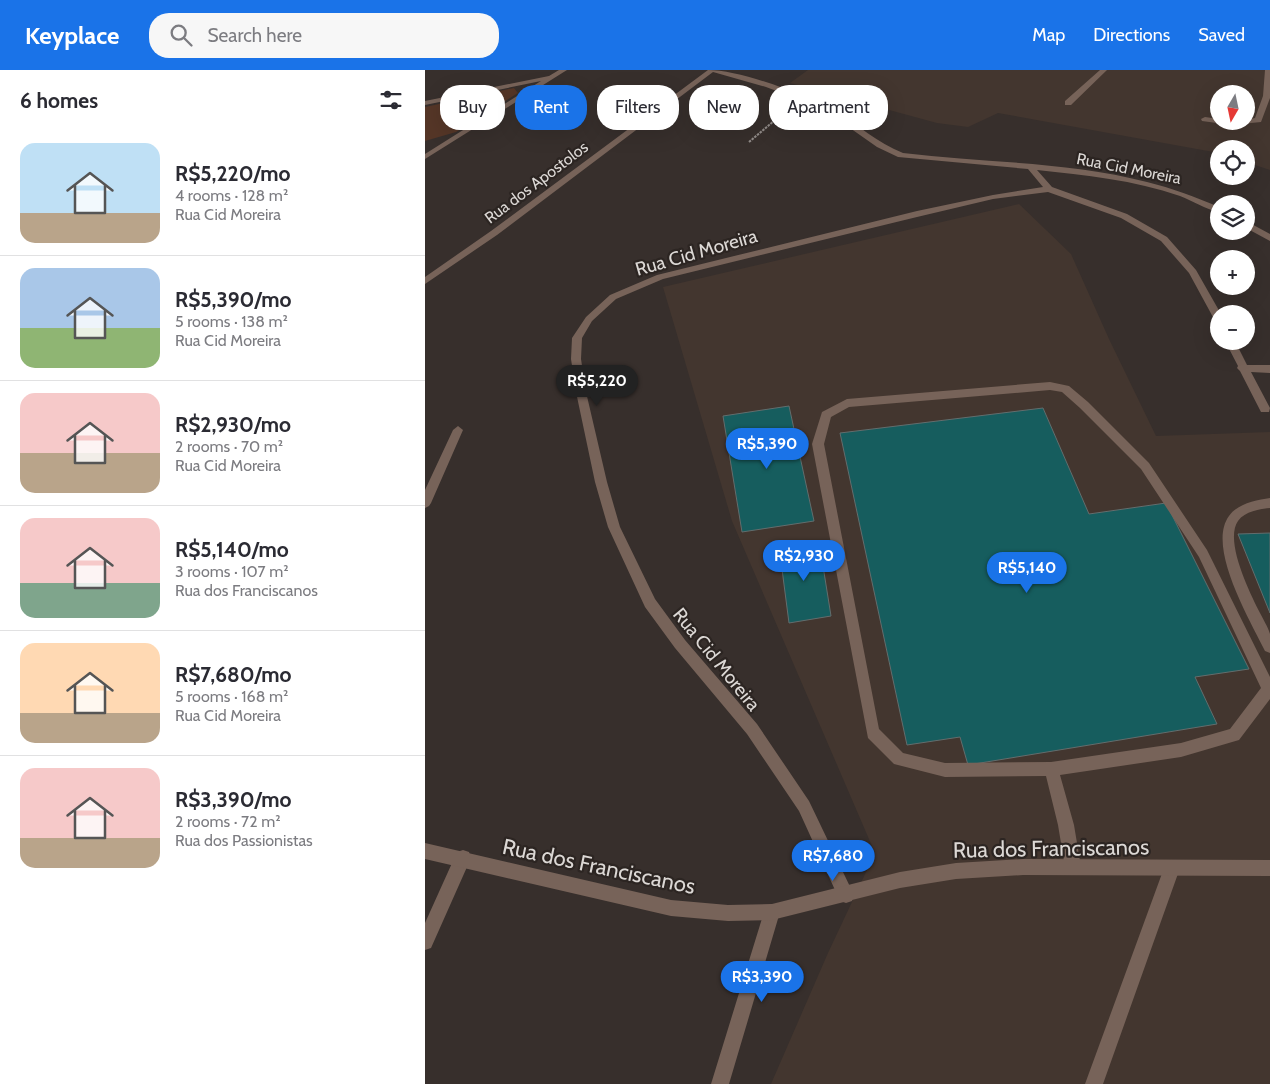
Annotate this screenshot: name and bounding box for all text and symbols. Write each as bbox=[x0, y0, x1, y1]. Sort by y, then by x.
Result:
search box bbox=[149, 13, 499, 58]
text: Keyplace bbox=[25, 21, 119, 50]
icon: search bbox=[167, 21, 195, 49]
text: Search here bbox=[207, 24, 302, 47]
text: Map bbox=[1032, 24, 1065, 46]
text: Directions bbox=[1093, 24, 1170, 46]
text: Saved bbox=[1198, 24, 1245, 46]
chip: Buy bbox=[440, 85, 505, 130]
chip: Rent bbox=[515, 85, 587, 130]
chip: Filters bbox=[597, 85, 679, 130]
chip: New bbox=[689, 85, 759, 130]
chip: Apartment bbox=[769, 85, 888, 130]
north arrow bbox=[1210, 85, 1255, 130]
map controls bbox=[1210, 85, 1255, 350]
icon: filters bbox=[377, 86, 405, 114]
text: 6 homes bbox=[20, 88, 98, 113]
street label: Rua dos Apostolos bbox=[481, 137, 592, 227]
button: locate bbox=[1210, 140, 1255, 185]
street label: Rua Cid Moreira bbox=[1075, 149, 1183, 188]
text: R$5,220/mo bbox=[175, 161, 290, 186]
icon: home bbox=[60, 163, 120, 223]
text: 4 rooms · 128 m² bbox=[175, 186, 288, 205]
button: layers bbox=[1210, 195, 1255, 240]
text: Rua Cid Moreira bbox=[175, 205, 281, 224]
street label: Rua Cid Moreira bbox=[632, 224, 760, 281]
button: + bbox=[1210, 250, 1255, 295]
text: R$5,390/mo bbox=[175, 287, 291, 312]
icon: home bbox=[60, 288, 120, 348]
button: − bbox=[1210, 305, 1255, 350]
text: 5 rooms · 138 m² bbox=[175, 312, 288, 331]
text: Rua Cid Moreira bbox=[175, 331, 281, 350]
pin: R$5,220 bbox=[551, 364, 643, 407]
text: R$5,220 bbox=[567, 371, 627, 390]
text: R$2,930/mo bbox=[175, 412, 291, 437]
icon: home bbox=[60, 413, 120, 473]
pin: R$5,390 bbox=[721, 428, 813, 470]
text: R$5,390 bbox=[737, 434, 797, 453]
text: 2 rooms · 70 m² bbox=[175, 437, 283, 456]
text: Rua Cid Moreira bbox=[175, 456, 281, 475]
text: R$5,140/mo bbox=[175, 537, 289, 562]
icon: home bbox=[60, 538, 120, 598]
pin: R$2,930 bbox=[758, 540, 850, 582]
text: R$2,930 bbox=[774, 546, 834, 565]
pin: R$5,140 bbox=[981, 552, 1073, 594]
text: R$5,140 bbox=[998, 558, 1056, 577]
text: 3 rooms · 107 m² bbox=[175, 562, 289, 581]
text: Rua dos Franciscanos bbox=[175, 581, 318, 600]
street label: Rua Cid Moreira bbox=[668, 603, 765, 715]
text: R$7,680/mo bbox=[175, 662, 291, 687]
icon: home bbox=[60, 663, 120, 723]
text: 5 rooms · 168 m² bbox=[175, 687, 288, 706]
text: Rua Cid Moreira bbox=[175, 706, 281, 725]
text: R$3,390/mo bbox=[175, 787, 291, 812]
icon: home bbox=[60, 788, 120, 848]
text: 2 rooms · 72 m² bbox=[175, 812, 280, 831]
text: Rua dos Passionistas bbox=[175, 831, 313, 850]
street label: Rua dos Franciscanos bbox=[500, 833, 698, 900]
street label: Rua dos Franciscanos bbox=[953, 833, 1149, 864]
pin: R$7,680 bbox=[787, 840, 879, 882]
text: R$7,680 bbox=[803, 846, 863, 865]
pin: R$3,390 bbox=[716, 960, 808, 1003]
text: R$3,390 bbox=[732, 967, 792, 986]

